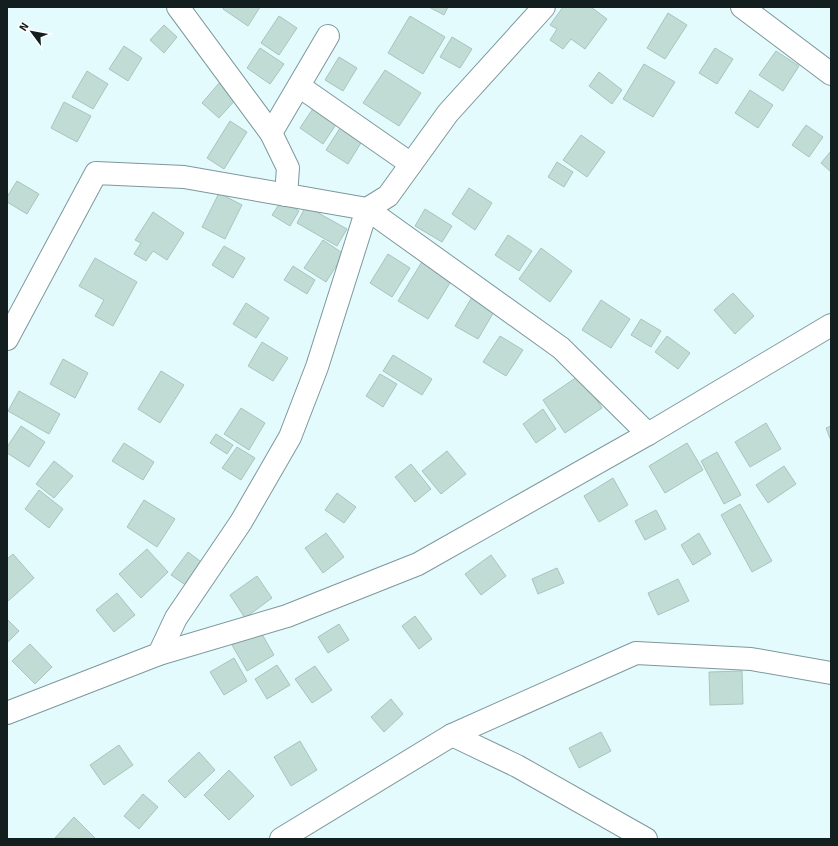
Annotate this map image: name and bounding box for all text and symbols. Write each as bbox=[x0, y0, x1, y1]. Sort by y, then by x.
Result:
north arrow bbox=[12, 12, 52, 52]
text: N bbox=[16, 20, 31, 34]

